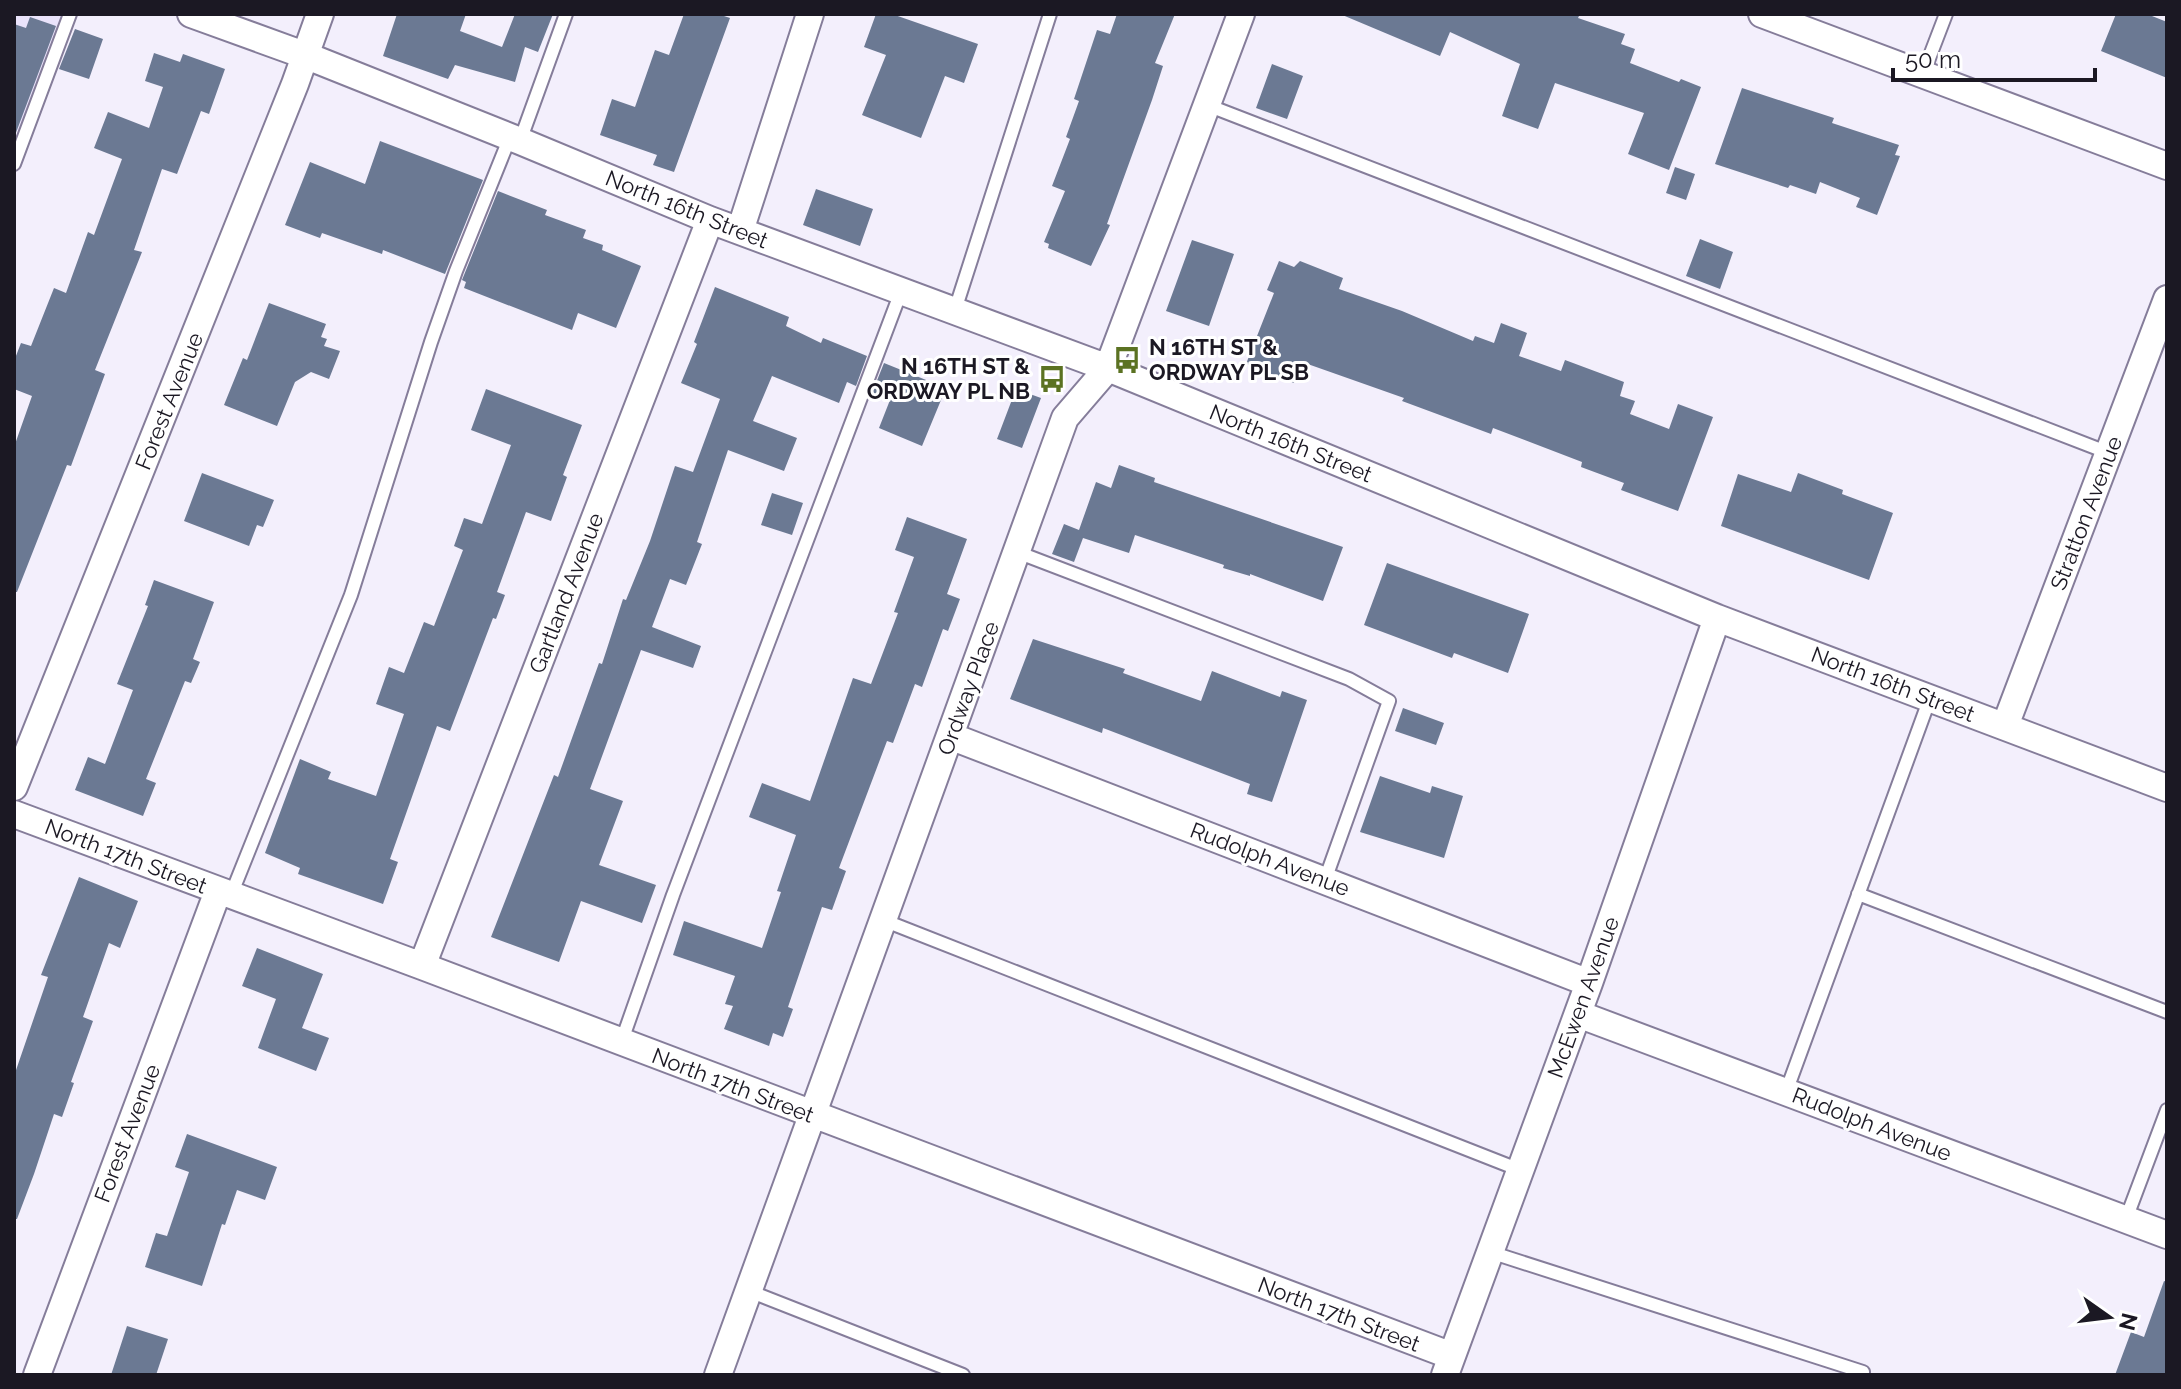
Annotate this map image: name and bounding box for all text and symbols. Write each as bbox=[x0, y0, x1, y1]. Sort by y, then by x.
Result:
scale bar bbox=[1893, 32, 2095, 82]
text: 50 m bbox=[1905, 45, 1961, 74]
street label: North 16th Street bbox=[602, 165, 773, 254]
street label: Forest Avenue bbox=[130, 328, 208, 473]
place label: N 16TH ST & ORDWAY PL SB bbox=[1149, 334, 1309, 385]
bus stop icon: N 16TH ST & ORDWAY PL SB bbox=[1112, 345, 1142, 375]
place label: N 16TH ST & ORDWAY PL NB bbox=[867, 353, 1030, 404]
bus stop icon: N 16TH ST & ORDWAY PL NB bbox=[1037, 364, 1067, 394]
street label: North 16th Street bbox=[1206, 399, 1377, 488]
street label: Stratton Avenue bbox=[2045, 432, 2127, 594]
street label: Gartland Avenue bbox=[524, 509, 609, 677]
street label: Ordway Place bbox=[932, 618, 1004, 758]
street label: North 16th Street bbox=[1808, 641, 1979, 727]
street label: North 17th Street bbox=[41, 813, 211, 899]
street label: Rudolph Avenue bbox=[1187, 817, 1353, 901]
street label: McEwen Avenue bbox=[1542, 913, 1624, 1081]
street label: North 17th Street bbox=[648, 1042, 818, 1128]
street label: Forest Avenue bbox=[89, 1060, 165, 1206]
street label: Rudolph Avenue bbox=[1789, 1082, 1955, 1166]
street label: North 17th Street bbox=[1254, 1271, 1424, 1357]
north arrow bbox=[2069, 1277, 2149, 1357]
text: N bbox=[2114, 1311, 2143, 1333]

